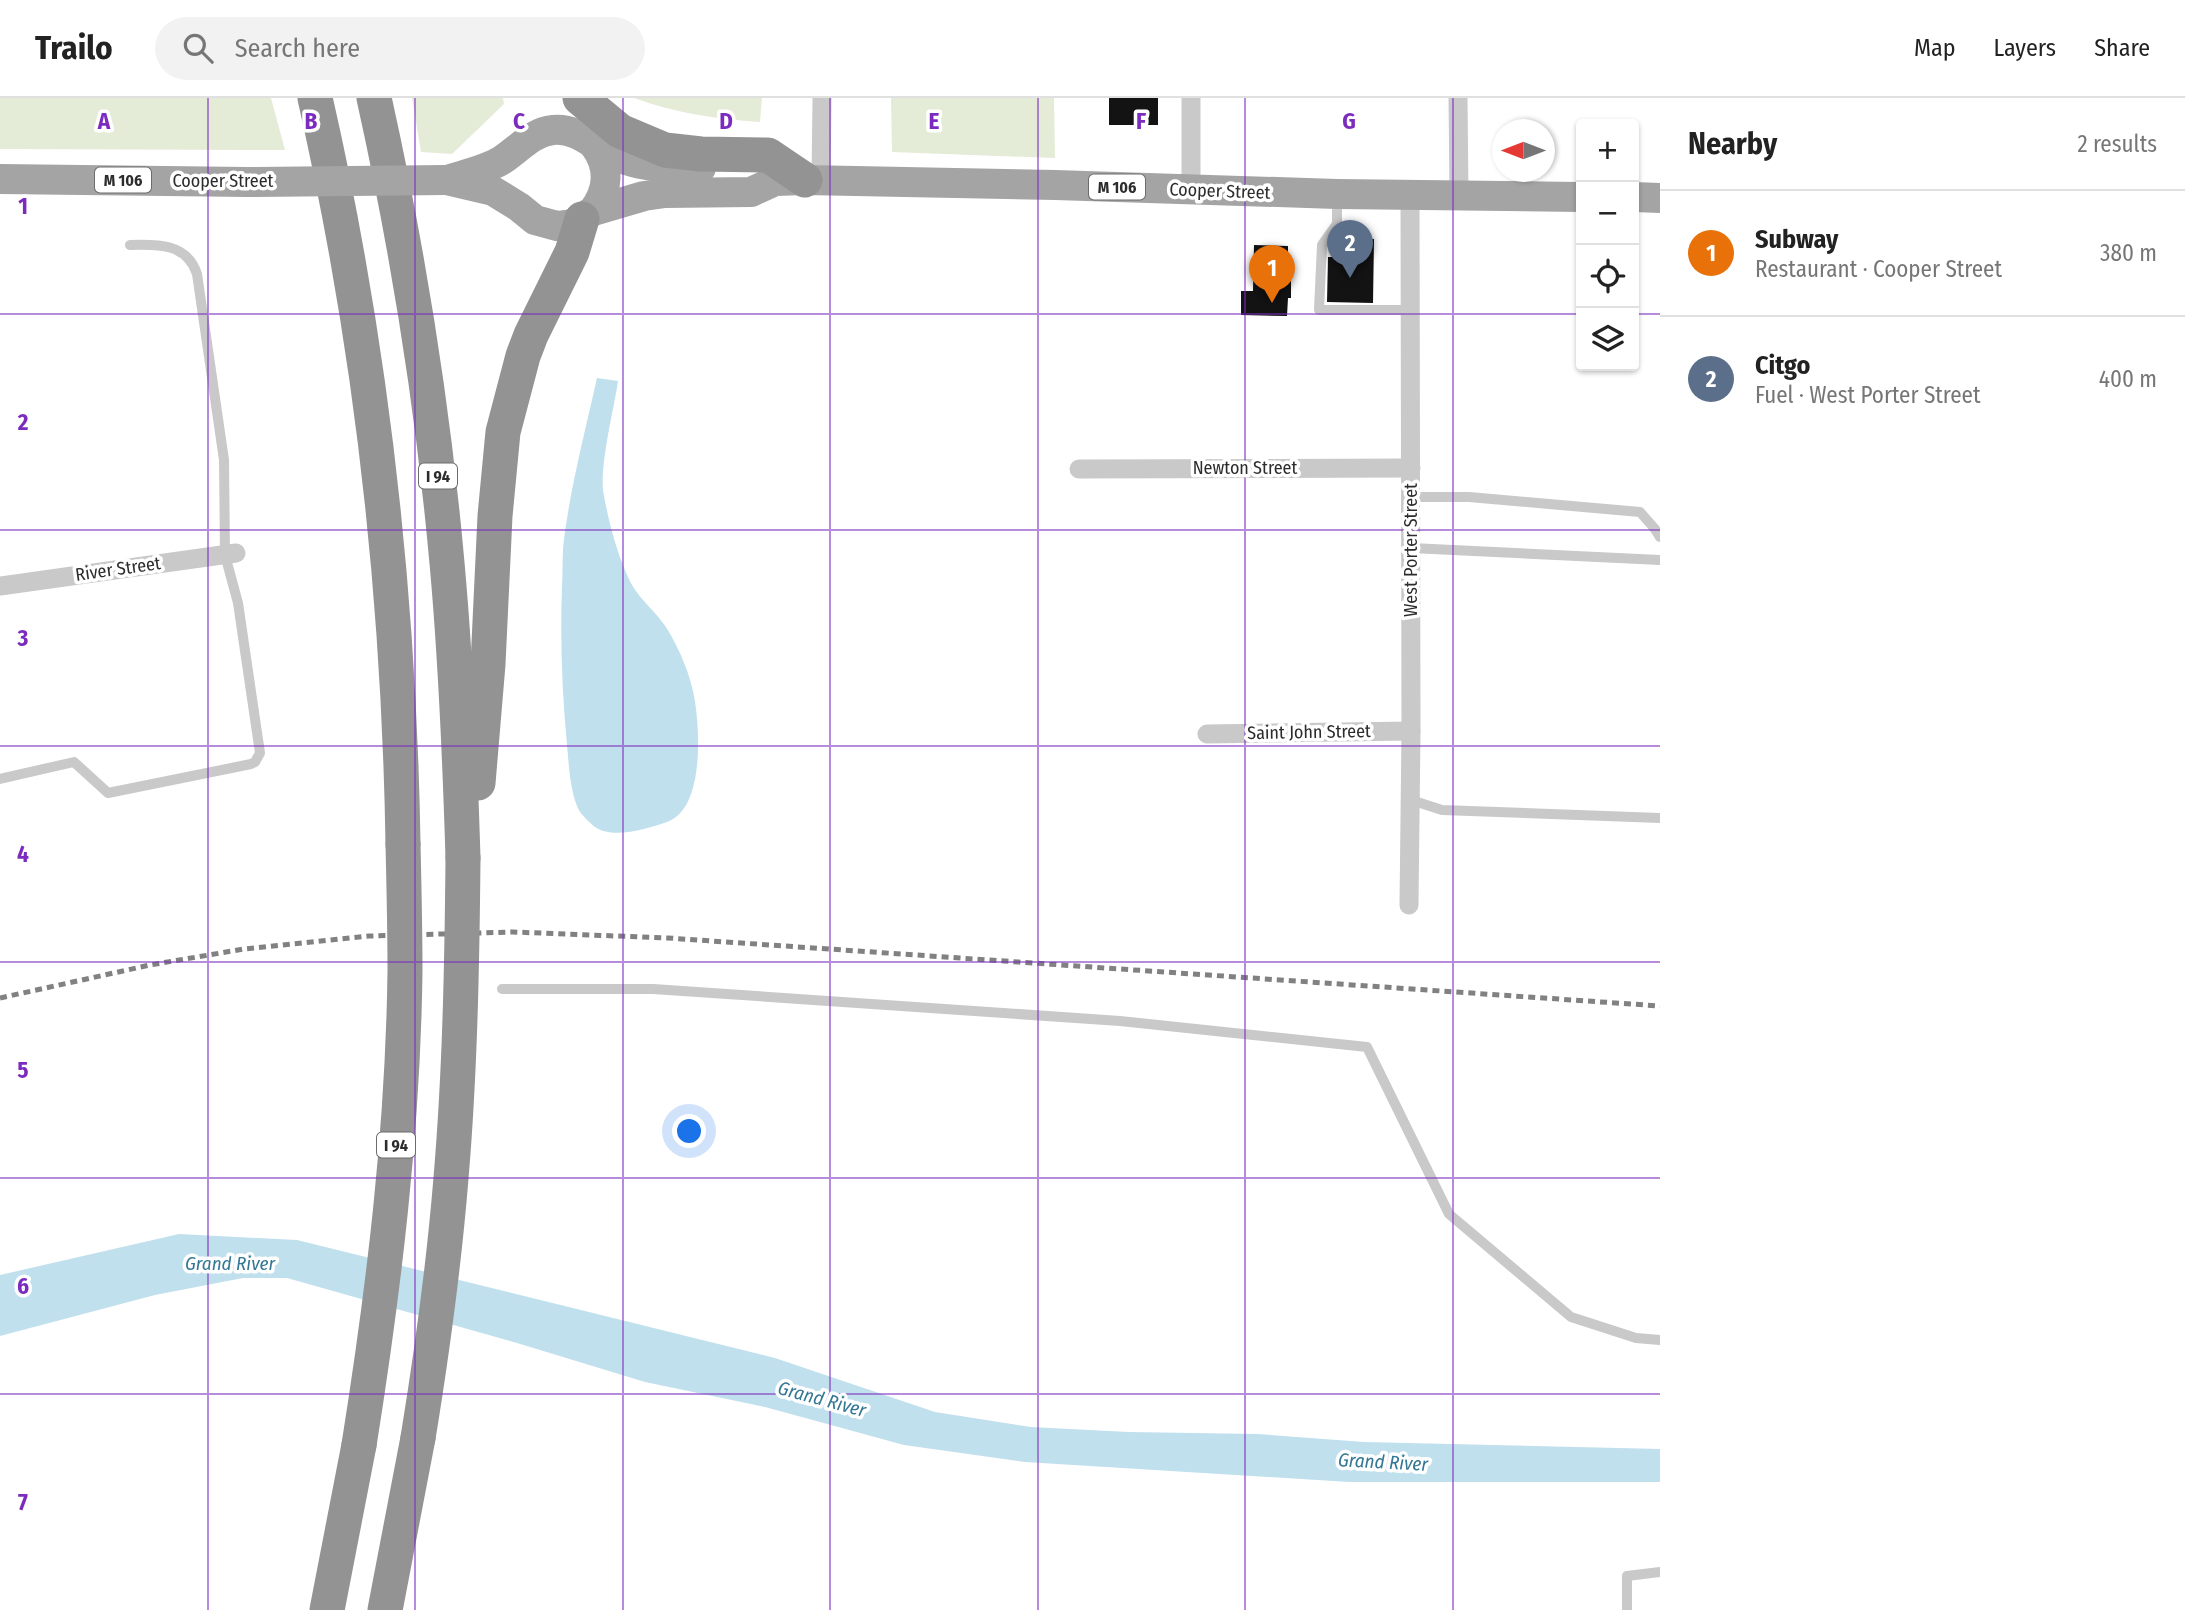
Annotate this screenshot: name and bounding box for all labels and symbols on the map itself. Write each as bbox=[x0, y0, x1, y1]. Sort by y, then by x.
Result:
text: A bbox=[97, 107, 111, 135]
text: B bbox=[305, 107, 318, 135]
text: C bbox=[513, 107, 525, 135]
text: D bbox=[719, 107, 733, 135]
text: E bbox=[929, 107, 940, 135]
text: F bbox=[1136, 107, 1146, 135]
text: G bbox=[1342, 107, 1356, 135]
north arrow bbox=[1492, 119, 1555, 182]
road number: M 106 bbox=[95, 167, 151, 192]
street label: Cooper Street bbox=[173, 170, 274, 192]
road number: M 106 bbox=[1089, 174, 1145, 200]
street label: Cooper Street bbox=[1169, 178, 1271, 204]
text: 1 bbox=[18, 192, 28, 220]
pin: 2 bbox=[1327, 220, 1373, 278]
pin: 1 bbox=[1249, 245, 1295, 303]
text: 2 bbox=[17, 408, 29, 436]
street label: Newton Street bbox=[1193, 457, 1297, 479]
road number: I 94 bbox=[419, 464, 457, 488]
street label: West Porter Street bbox=[1400, 483, 1422, 617]
street label: River Street bbox=[74, 552, 162, 586]
text: 3 bbox=[17, 624, 29, 652]
street label: Saint John Street bbox=[1247, 720, 1371, 744]
text: 4 bbox=[17, 840, 29, 868]
text: 5 bbox=[17, 1056, 29, 1084]
your location bbox=[672, 1114, 706, 1148]
road number: I 94 bbox=[377, 1133, 415, 1158]
water label: Grand River bbox=[185, 1252, 277, 1275]
text: 6 bbox=[17, 1272, 29, 1300]
water label: Grand River bbox=[775, 1376, 870, 1422]
water label: Grand River bbox=[1337, 1448, 1430, 1476]
text: 7 bbox=[18, 1488, 28, 1516]

